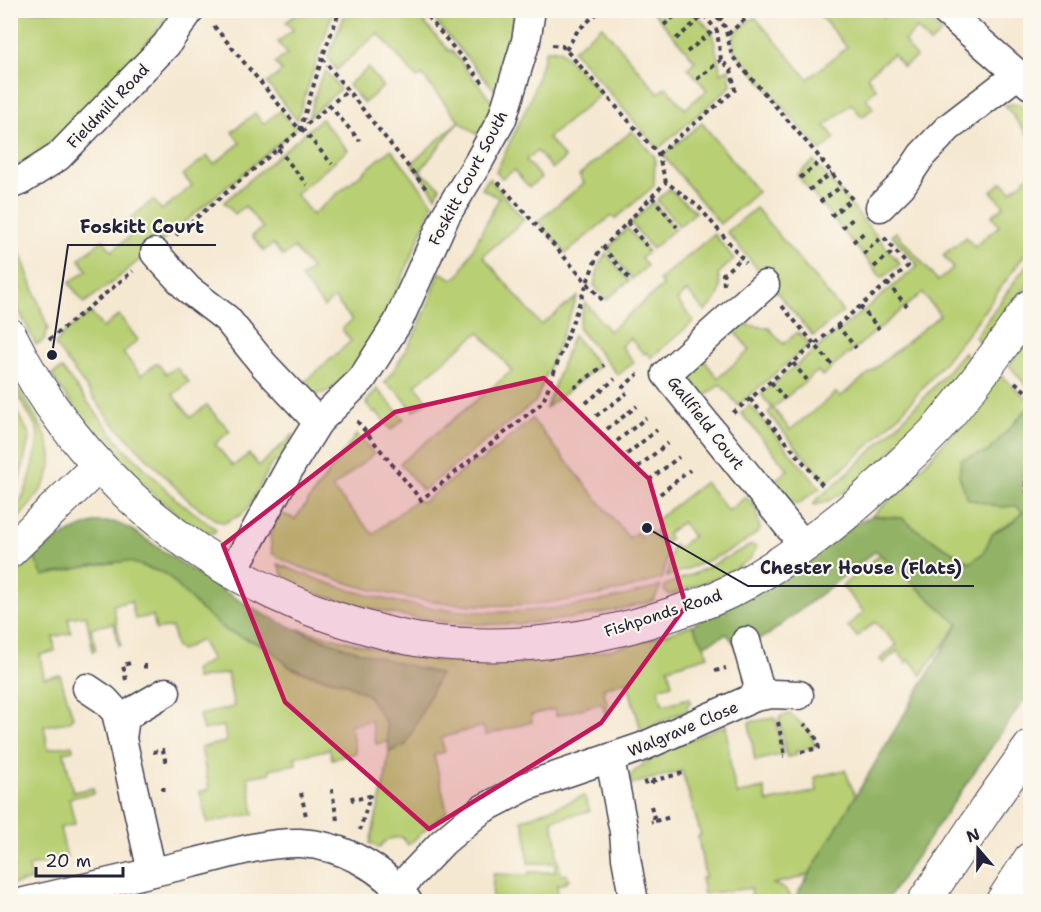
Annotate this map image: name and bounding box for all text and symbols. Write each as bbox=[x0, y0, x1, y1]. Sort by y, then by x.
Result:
street label: Fieldmill Road bbox=[62, 59, 154, 153]
street label: Foskitt Court South bbox=[424, 107, 512, 249]
callout: Foskitt Court bbox=[68, 209, 216, 245]
text: Foskitt Court bbox=[80, 215, 204, 239]
street label: Gallfield Court bbox=[663, 372, 749, 474]
callout: Chester House (Flats) bbox=[748, 550, 974, 586]
text: Chester House (Flats) bbox=[760, 556, 962, 580]
street label: Fishponds Road bbox=[601, 584, 725, 642]
street label: Walgrave Close bbox=[625, 696, 741, 762]
north arrow bbox=[948, 819, 1008, 879]
text: N bbox=[963, 823, 983, 847]
scale bar bbox=[36, 840, 123, 878]
text: 20 m bbox=[45, 849, 91, 873]

